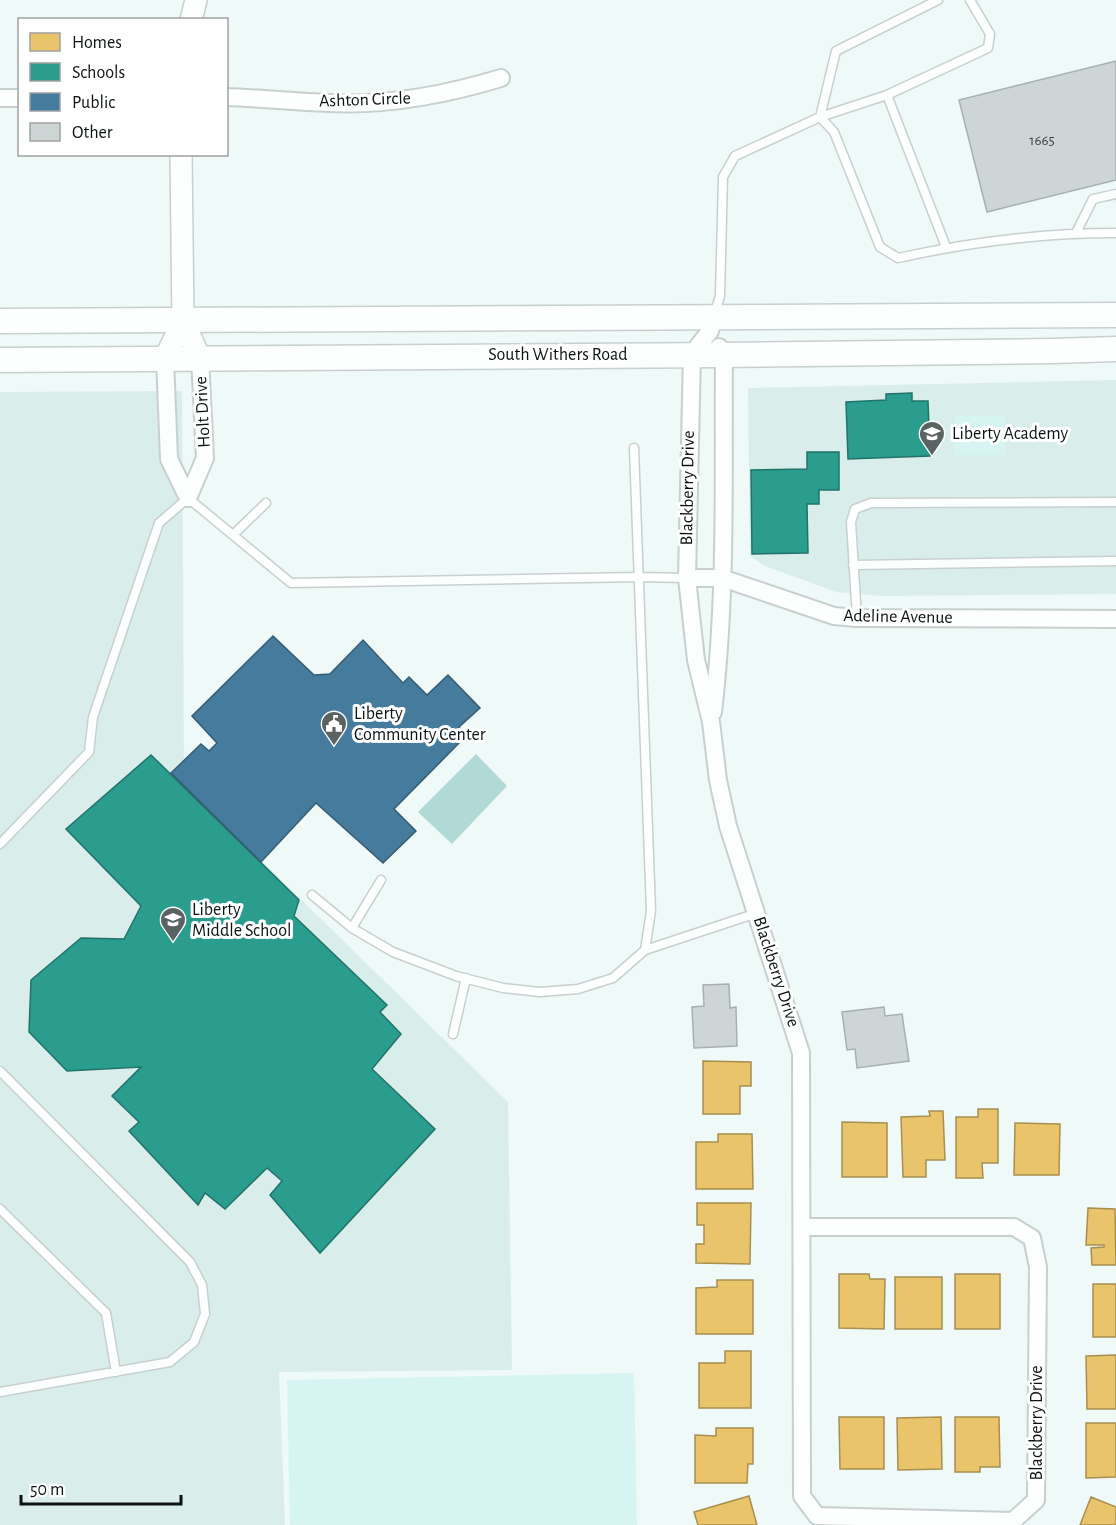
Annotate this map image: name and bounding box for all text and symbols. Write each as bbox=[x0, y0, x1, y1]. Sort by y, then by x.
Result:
legend bbox=[18, 18, 228, 156]
text: Homes bbox=[72, 34, 122, 52]
text: Schools bbox=[72, 64, 125, 82]
street label: Ashton Circle bbox=[319, 89, 411, 111]
text: Public bbox=[72, 94, 115, 112]
text: Other bbox=[72, 124, 113, 142]
house number: 1665 bbox=[1029, 133, 1055, 148]
street label: South Withers Road bbox=[488, 346, 628, 364]
street label: Holt Drive bbox=[192, 376, 214, 448]
school or university icon: Liberty Academy bbox=[917, 419, 947, 457]
place label: Liberty Academy bbox=[952, 425, 1068, 443]
street label: Blackberry Drive bbox=[678, 430, 698, 546]
street label: Adeline Avenue bbox=[843, 607, 953, 627]
place label: Liberty Community Center bbox=[354, 705, 486, 744]
public building icon: Liberty Community Center bbox=[319, 709, 349, 747]
place label: Liberty Middle School bbox=[192, 901, 291, 940]
school or university icon: Liberty Middle School bbox=[158, 905, 188, 943]
street label: Blackberry Drive bbox=[750, 915, 802, 1029]
street label: Blackberry Drive bbox=[1028, 1365, 1046, 1481]
scale bar bbox=[21, 1468, 182, 1506]
text: 50 m bbox=[30, 1481, 64, 1499]

